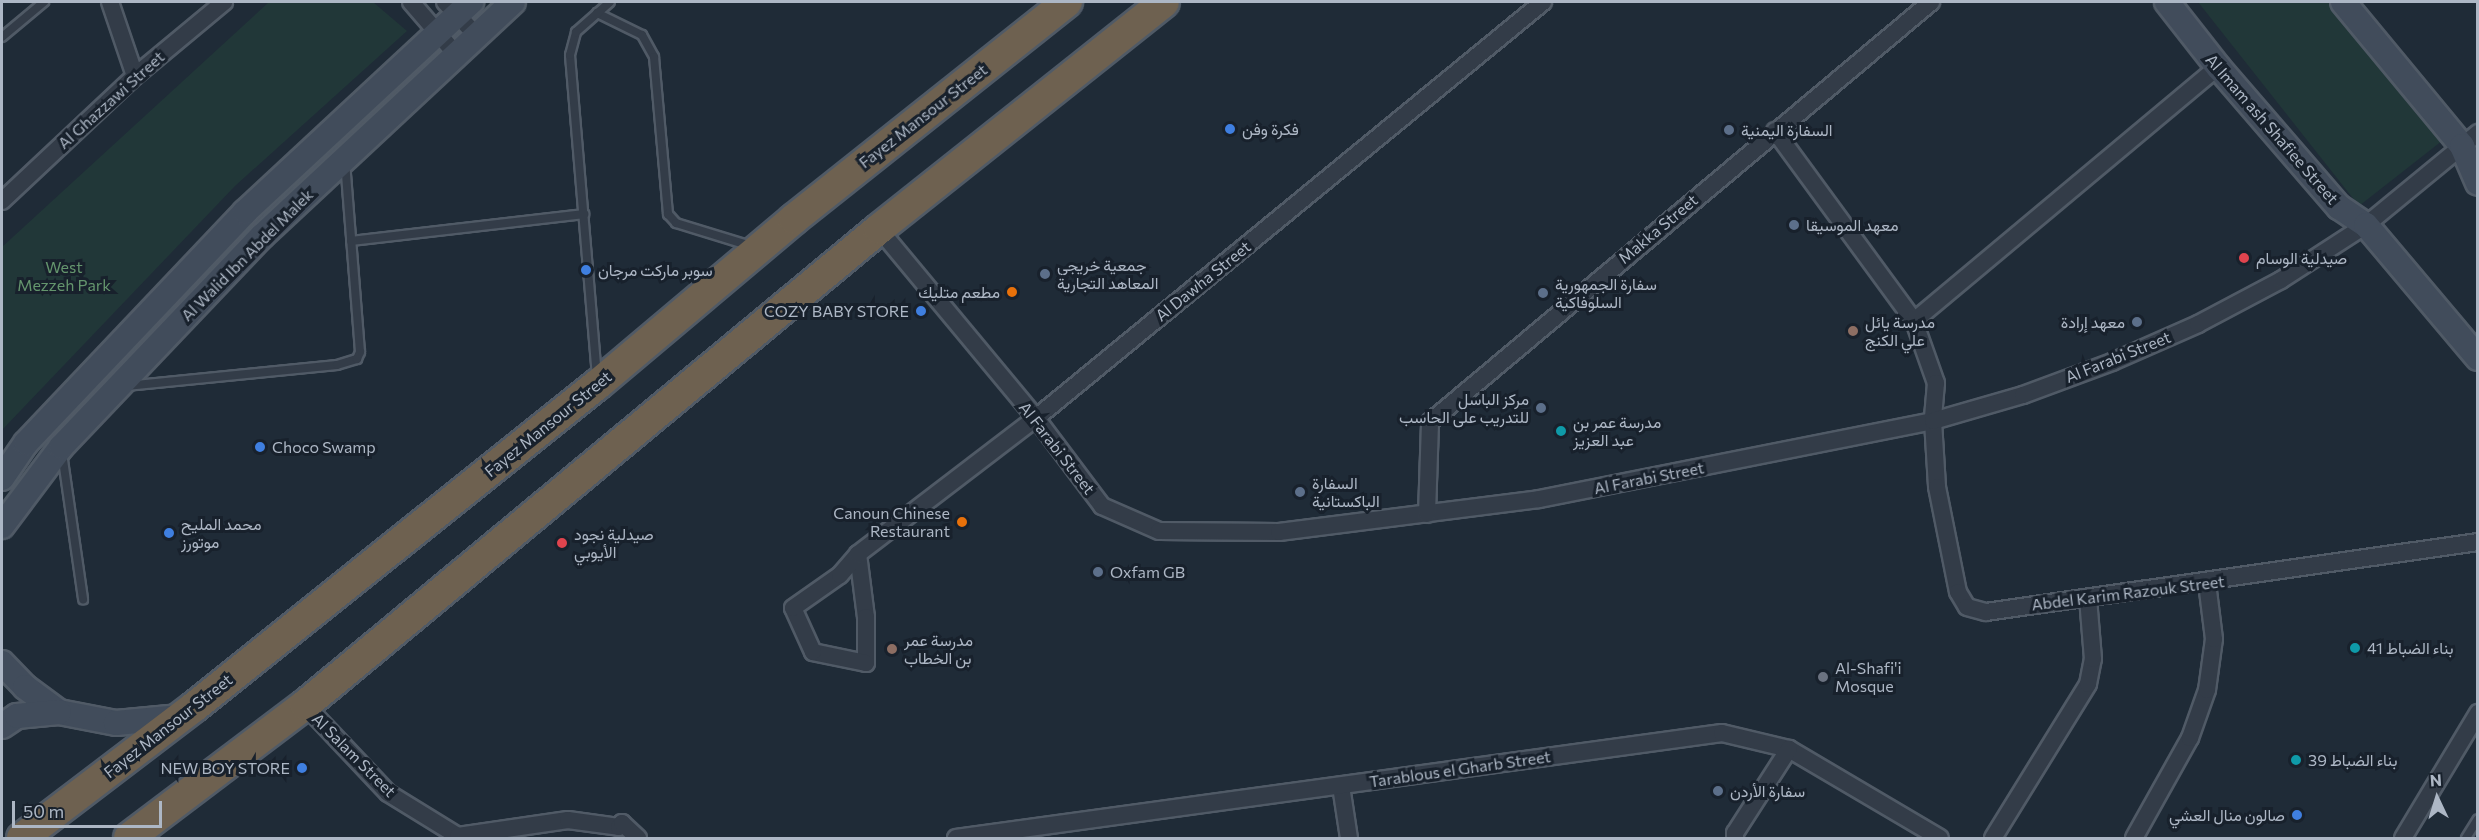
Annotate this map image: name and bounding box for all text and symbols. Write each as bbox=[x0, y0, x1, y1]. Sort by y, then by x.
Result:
street label: Al Ghazzawi Street bbox=[54, 47, 168, 153]
street label: Al Imam ash Shafiee Street bbox=[2202, 50, 2342, 208]
street label: Fayez Mansour Street bbox=[855, 60, 991, 172]
place label: فكرة وفن bbox=[1242, 119, 1299, 139]
place label: السفارة اليمنية bbox=[1741, 120, 1833, 140]
marker: فكرة وفن bbox=[1223, 122, 1237, 136]
marker: السفارة اليمنية bbox=[1722, 123, 1736, 137]
street label: Al Walid Ibn Abdel Malek bbox=[177, 185, 317, 325]
street label: Makka Street bbox=[1614, 190, 1702, 268]
place label: معهد الموسيقا bbox=[1806, 215, 1898, 235]
marker: معهد الموسيقا bbox=[1787, 218, 1801, 232]
street label: Al Dawha Street bbox=[1152, 237, 1254, 325]
place label: صيدلية الوسام bbox=[2256, 248, 2347, 268]
marker: صيدلية الوسام bbox=[2237, 251, 2251, 265]
place label: جمعية خريجي المعاهد التجارية bbox=[1057, 255, 1158, 293]
park label: West Mezzeh Park bbox=[17, 257, 111, 295]
place label: سوبر ماركت مرجان bbox=[598, 260, 713, 280]
marker: سوبر ماركت مرجان bbox=[579, 263, 593, 277]
marker: جمعية خريجي المعاهد التجارية bbox=[1038, 267, 1052, 281]
place label: سفارة الجمهورية السلوفاكية bbox=[1555, 274, 1657, 312]
place label: مطعم متليك bbox=[918, 282, 1000, 302]
marker: مطعم متليك bbox=[1005, 285, 1019, 299]
marker: سفارة الجمهورية السلوفاكية bbox=[1536, 286, 1550, 300]
place label: COZY BABY STORE bbox=[764, 301, 909, 321]
marker: COZY BABY STORE bbox=[914, 304, 928, 318]
place label: مدرسة يائل علي الكنج bbox=[1865, 312, 1935, 350]
place label: معهد إرادة bbox=[2061, 312, 2125, 332]
marker: معهد إرادة bbox=[2130, 315, 2144, 329]
marker: مدرسة يائل علي الكنج bbox=[1846, 324, 1860, 338]
street label: Al Farabi Street bbox=[2063, 327, 2173, 387]
street label: Fayez Mansour Street bbox=[481, 367, 615, 481]
place label: مركز الباسل للتدريب على الحاسب bbox=[1399, 389, 1529, 427]
street label: Al Farabi Street bbox=[1015, 398, 1099, 498]
marker: مركز الباسل للتدريب على الحاسب bbox=[1534, 401, 1548, 415]
place label: مدرسة عمر بن عبد العزيز bbox=[1573, 412, 1661, 450]
marker: مدرسة عمر بن عبد العزيز bbox=[1554, 424, 1568, 438]
place label: Choco Swamp bbox=[272, 437, 376, 457]
marker: Choco Swamp bbox=[253, 440, 267, 454]
street label: Al Farabi Street bbox=[1592, 458, 1706, 498]
place label: السفارة الباكستانية bbox=[1312, 473, 1380, 511]
marker: السفارة الباكستانية bbox=[1293, 485, 1307, 499]
place label: Canoun Chinese Restaurant bbox=[833, 503, 950, 541]
place label: محمد المليح موتورز bbox=[181, 514, 261, 552]
marker: Canoun Chinese Restaurant bbox=[955, 515, 969, 529]
place label: صيدلية نجود الأيوبي bbox=[574, 524, 654, 562]
marker: محمد المليح موتورز bbox=[162, 526, 176, 540]
marker: صيدلية نجود الأيوبي bbox=[555, 536, 569, 550]
place label: Oxfam GB bbox=[1110, 562, 1185, 582]
marker: Oxfam GB bbox=[1091, 565, 1105, 579]
street label: Abdel Karim Razouk Street bbox=[2030, 572, 2226, 614]
place label: مدرسة عمر بن الخطاب bbox=[904, 630, 973, 668]
place label: بناء الضباط 41 bbox=[2367, 638, 2454, 658]
marker: بناء الضباط 41 bbox=[2348, 641, 2362, 655]
marker: مدرسة عمر بن الخطاب bbox=[885, 642, 899, 656]
place label: Al-Shafi'i Mosque bbox=[1835, 658, 1902, 696]
street label: Fayez Mansour Street bbox=[100, 670, 236, 782]
marker: Al-Shafi'i Mosque bbox=[1816, 670, 1830, 684]
street label: Al Salam Street bbox=[308, 709, 400, 801]
street label: Tarablous el Gharb Street bbox=[1368, 747, 1552, 791]
place label: بناء الضباط 39 bbox=[2308, 750, 2397, 770]
marker: بناء الضباط 39 bbox=[2289, 753, 2303, 767]
place label: NEW BOY STORE bbox=[161, 758, 290, 778]
marker: NEW BOY STORE bbox=[295, 761, 309, 775]
north arrow bbox=[2407, 768, 2467, 828]
text: N bbox=[2429, 770, 2442, 789]
place label: سفارة الأردن bbox=[1730, 781, 1805, 801]
marker: سفارة الأردن bbox=[1711, 784, 1725, 798]
scale bar bbox=[15, 789, 165, 827]
text: 50 m bbox=[23, 800, 64, 822]
place label: صالون منال العشي bbox=[2169, 805, 2285, 825]
marker: صالون منال العشي bbox=[2290, 808, 2304, 822]

